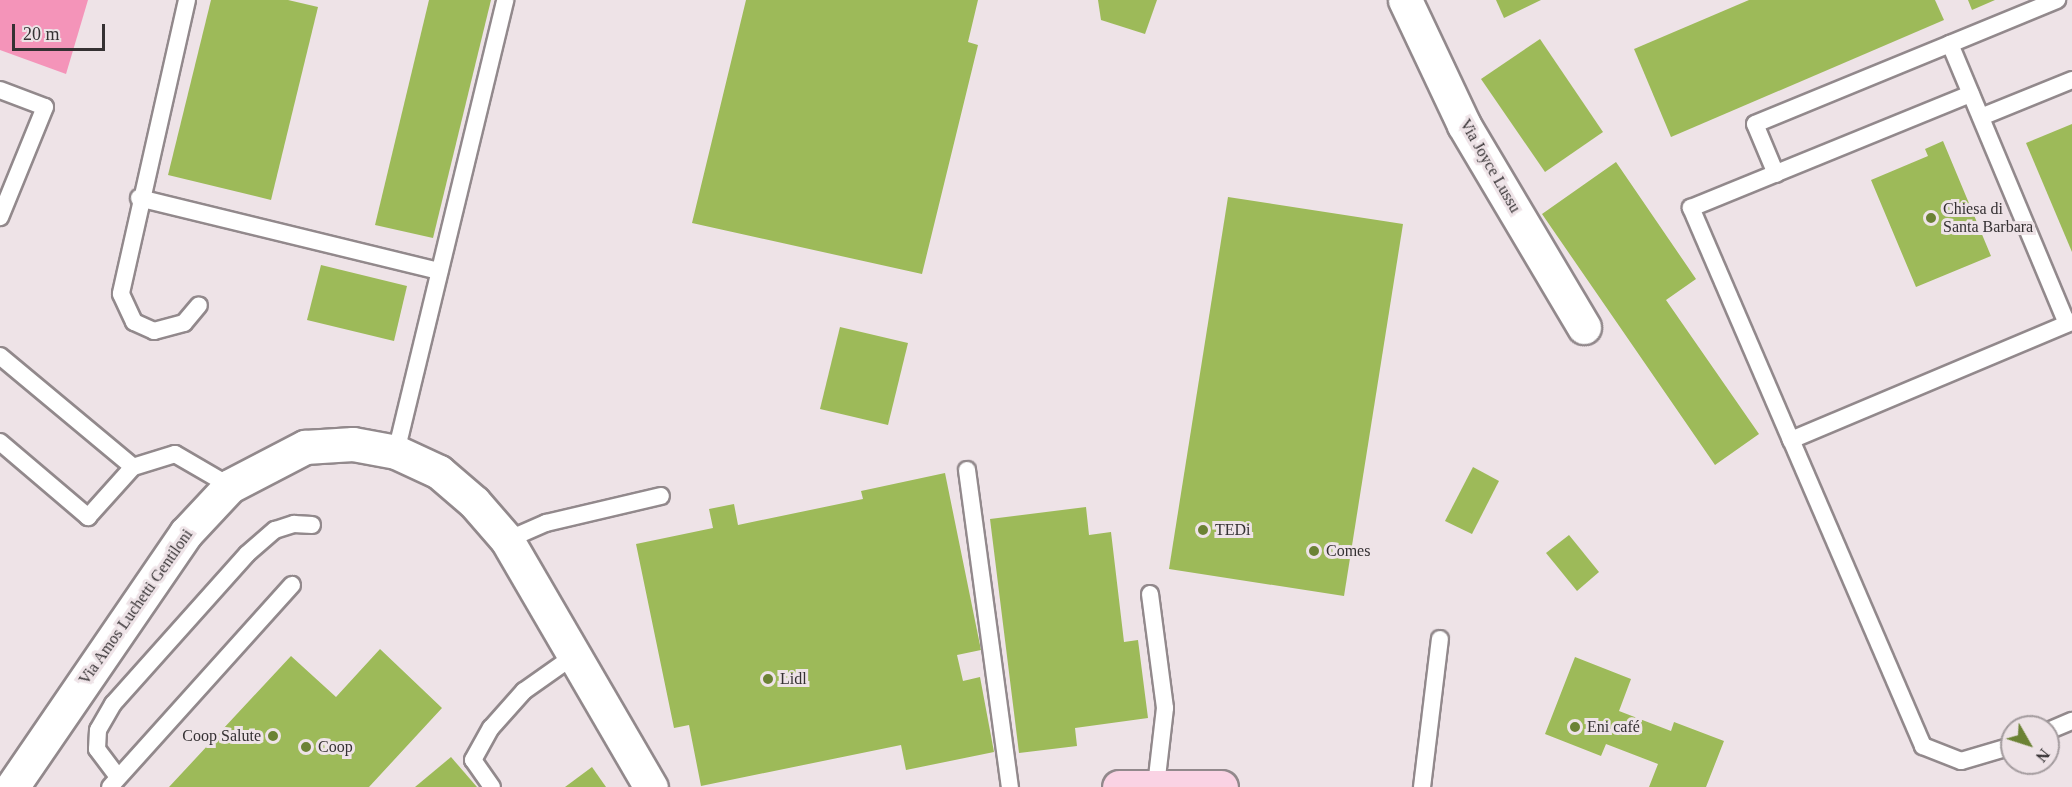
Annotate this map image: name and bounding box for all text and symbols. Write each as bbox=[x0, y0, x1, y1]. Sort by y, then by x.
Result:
scale bar bbox=[15, 12, 108, 50]
text: 20 m bbox=[23, 24, 60, 44]
street label: Via Joyce Lussu bbox=[1455, 116, 1525, 216]
place label: Chiesa di Santa Barbara bbox=[1943, 199, 2033, 237]
marker: Chiesa di Santa Barbara bbox=[1924, 211, 1938, 225]
place label: TEDi bbox=[1215, 520, 1251, 540]
marker: TEDi bbox=[1196, 523, 1210, 537]
street label: Via Amos Luchetti Gentiloni bbox=[75, 525, 197, 689]
place label: Comes bbox=[1326, 541, 1370, 561]
marker: Comes bbox=[1307, 544, 1321, 558]
place label: Lidl bbox=[780, 669, 807, 689]
marker: Lidl bbox=[761, 672, 775, 686]
north arrow bbox=[2000, 715, 2060, 775]
place label: Eni café bbox=[1587, 717, 1640, 737]
marker: Eni café bbox=[1568, 720, 1582, 734]
place label: Coop Salute bbox=[182, 726, 261, 746]
marker: Coop Salute bbox=[266, 729, 280, 743]
place label: Coop bbox=[318, 737, 353, 757]
marker: Coop bbox=[299, 740, 313, 754]
text: N bbox=[2033, 746, 2053, 765]

